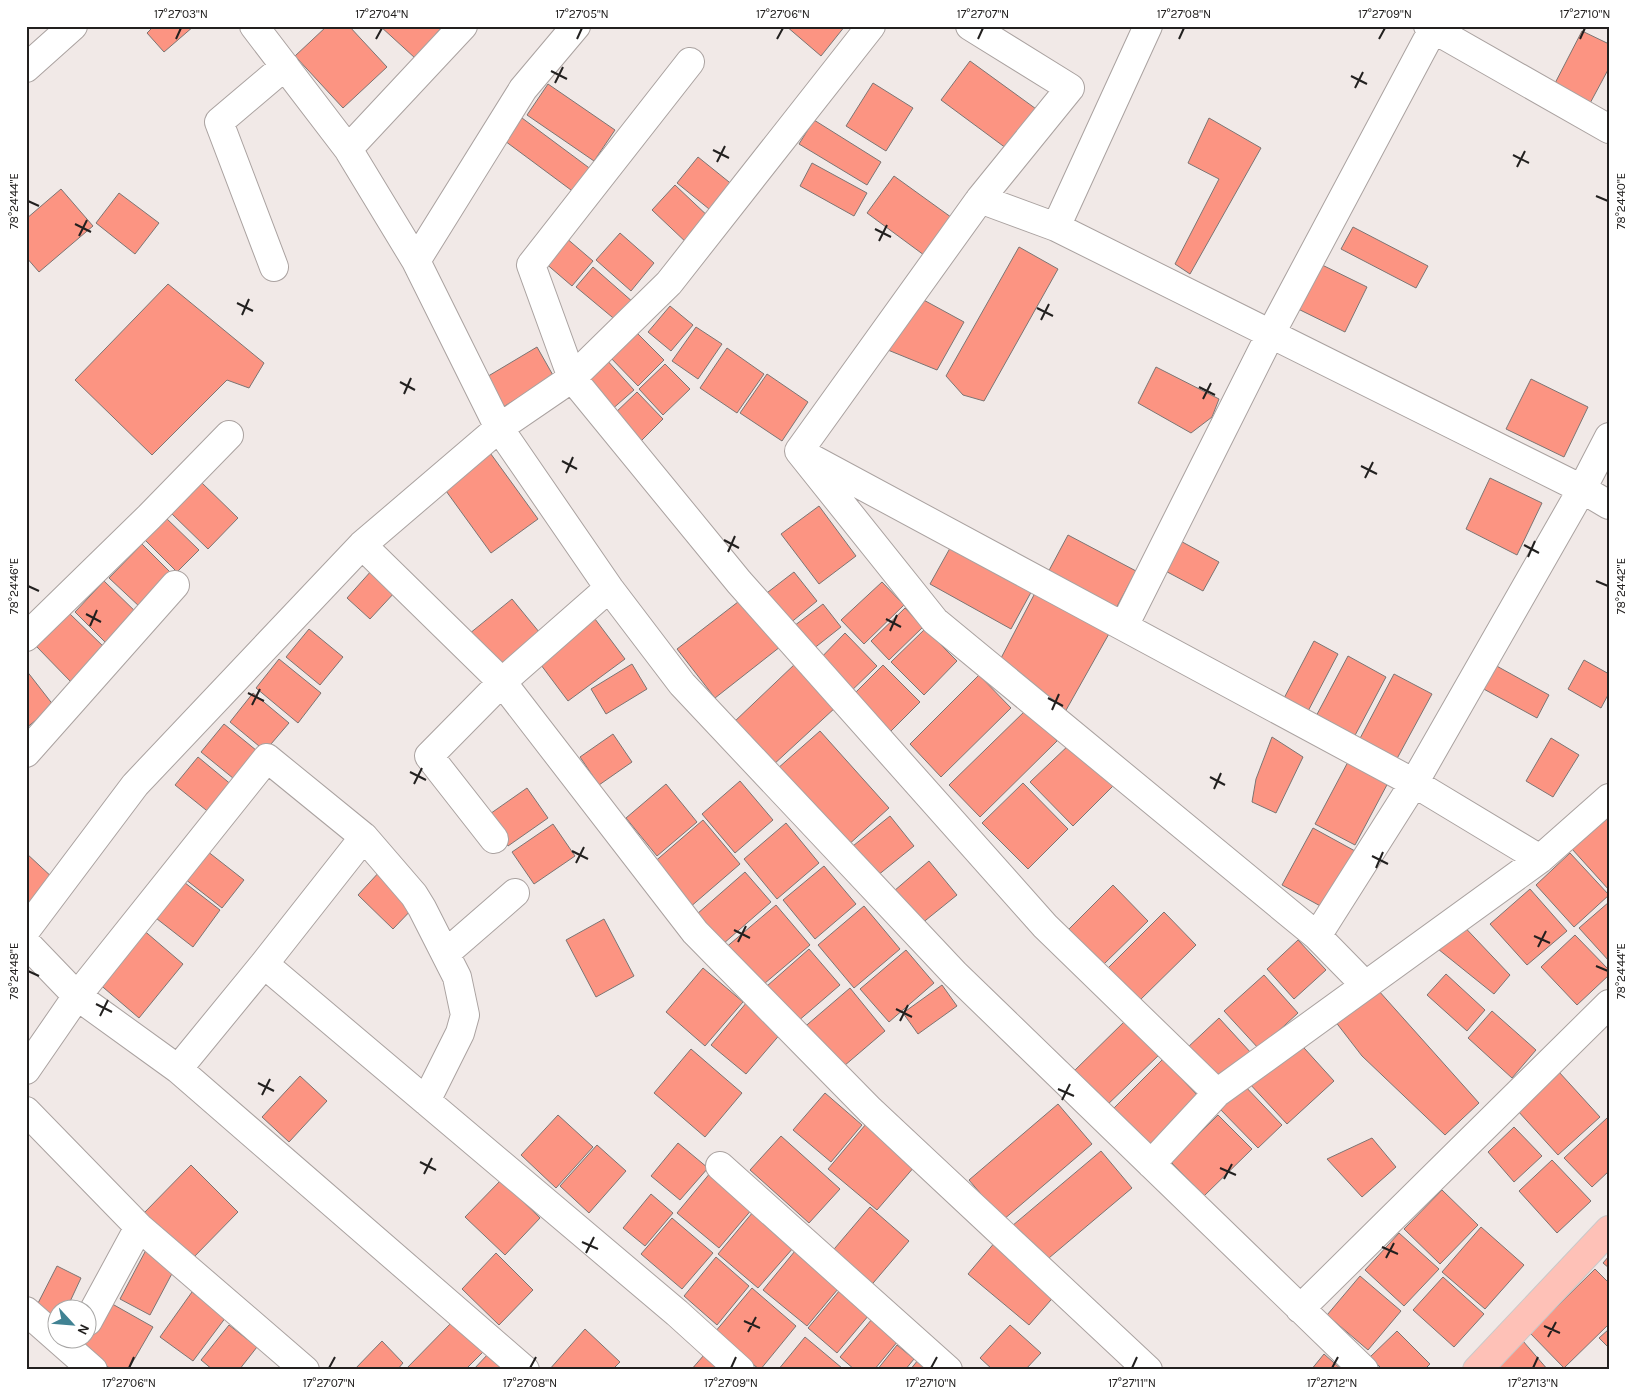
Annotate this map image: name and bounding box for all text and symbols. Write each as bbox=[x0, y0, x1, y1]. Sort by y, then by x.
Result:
text: 17°27'03"N bbox=[154, 7, 208, 21]
text: 17°27'04"N bbox=[355, 7, 409, 21]
text: 17°27'05"N bbox=[555, 7, 609, 21]
text: 17°27'06"N bbox=[756, 7, 810, 21]
text: 17°27'07"N bbox=[957, 7, 1009, 21]
text: 17°27'08"N bbox=[1157, 7, 1211, 21]
text: 17°27'09"N bbox=[1358, 7, 1412, 21]
text: 17°27'10"N bbox=[1560, 7, 1610, 21]
text: 78°24'44"E bbox=[7, 173, 21, 229]
text: 78°24'40"E bbox=[1614, 173, 1628, 229]
text: 78°24'46"E bbox=[7, 558, 21, 614]
text: 78°24'42"E bbox=[1614, 558, 1628, 614]
text: 78°24'48"E bbox=[7, 943, 21, 999]
text: 78°24'44"E bbox=[1614, 943, 1628, 999]
north arrow bbox=[48, 1298, 98, 1348]
text: N bbox=[73, 1321, 93, 1338]
text: 17°27'06"N bbox=[102, 1376, 156, 1390]
text: 17°27'07"N bbox=[303, 1376, 355, 1390]
text: 17°27'08"N bbox=[503, 1376, 557, 1390]
text: 17°27'09"N bbox=[704, 1376, 758, 1390]
text: 17°27'10"N bbox=[906, 1376, 956, 1390]
text: 17°27'11"N bbox=[1108, 1376, 1156, 1390]
text: 17°27'12"N bbox=[1307, 1376, 1357, 1390]
text: 17°27'13"N bbox=[1508, 1376, 1558, 1390]

